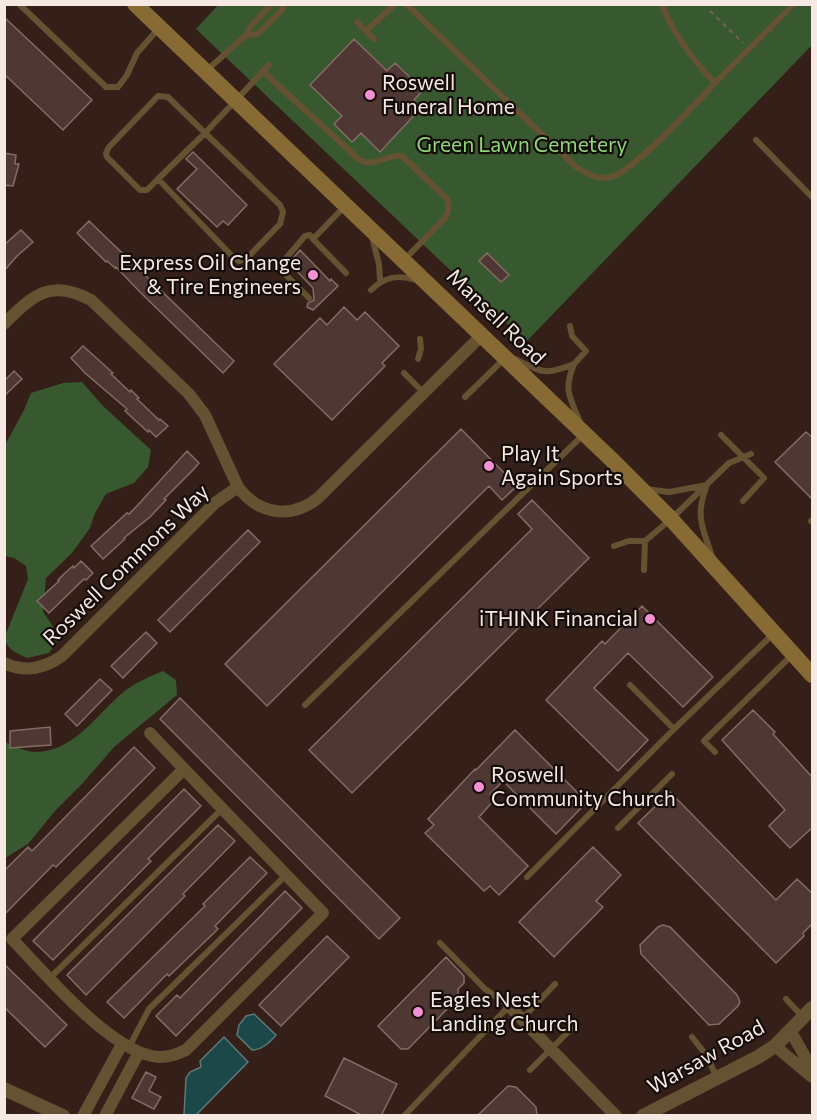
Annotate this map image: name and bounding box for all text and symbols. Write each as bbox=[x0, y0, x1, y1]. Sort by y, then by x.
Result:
place label: Roswell Funeral Home bbox=[382, 69, 515, 118]
marker: Roswell Funeral Home bbox=[363, 88, 377, 102]
park label: Green Lawn Cemetery bbox=[417, 131, 628, 156]
place label: Express Oil Change & Tire Engineers bbox=[119, 249, 301, 298]
street label: Mansell Road bbox=[443, 263, 552, 369]
marker: Express Oil Change & Tire Engineers bbox=[306, 268, 320, 282]
place label: Play It Again Sports bbox=[501, 440, 623, 489]
marker: Play It Again Sports bbox=[482, 459, 496, 473]
street label: Roswell Commons Way bbox=[37, 478, 213, 650]
place label: iTHINK Financial bbox=[479, 605, 638, 630]
marker: iTHINK Financial bbox=[643, 612, 657, 626]
place label: Roswell Community Church bbox=[491, 761, 676, 810]
marker: Roswell Community Church bbox=[472, 780, 486, 794]
place label: Eagles Nest Landing Church bbox=[430, 986, 579, 1035]
marker: Eagles Nest Landing Church bbox=[411, 1005, 425, 1019]
street label: Warsaw Road bbox=[643, 1013, 768, 1098]

